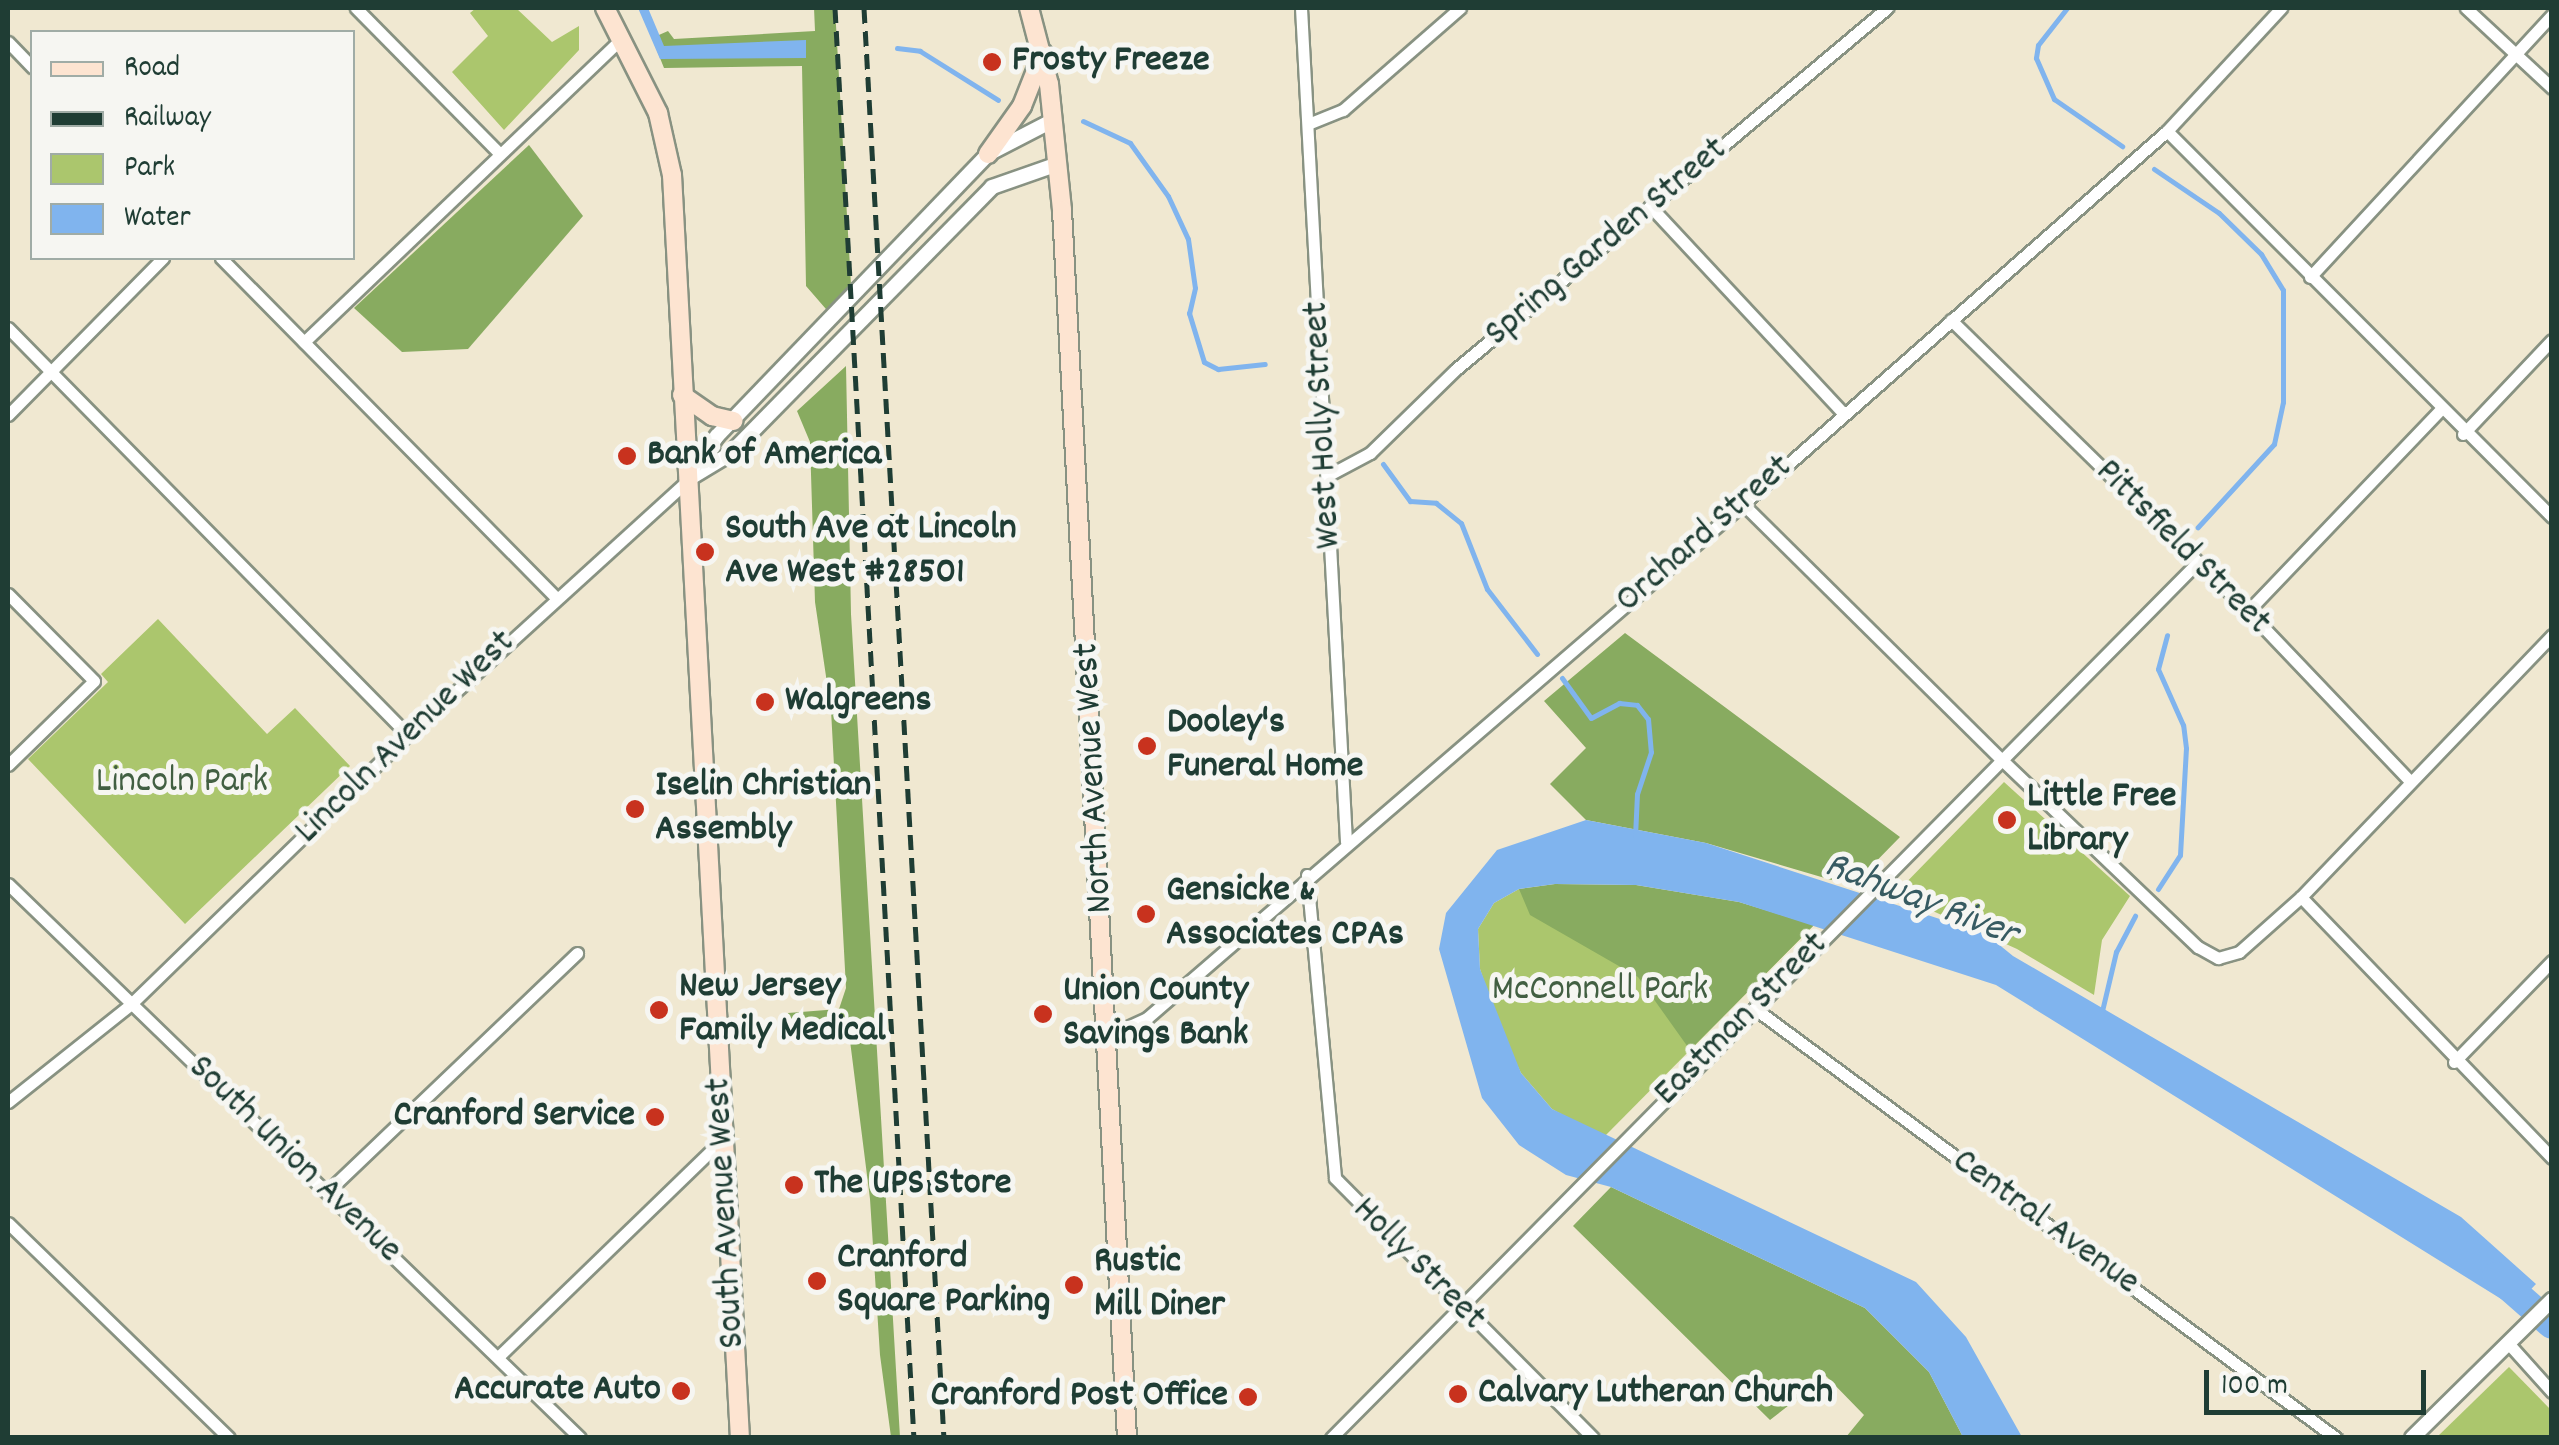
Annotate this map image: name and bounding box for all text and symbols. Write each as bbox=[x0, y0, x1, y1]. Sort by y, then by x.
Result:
legend bbox=[30, 30, 355, 260]
place label: Frosty Freeze bbox=[1012, 39, 1210, 85]
text: Road bbox=[124, 48, 180, 91]
marker: Frosty Freeze bbox=[981, 51, 1003, 73]
text: Railway bbox=[124, 98, 211, 141]
street label: Spring Garden Street bbox=[1476, 128, 1738, 358]
text: Park bbox=[124, 148, 175, 191]
text: Water bbox=[124, 198, 191, 241]
street label: West Holly Street bbox=[1295, 300, 1353, 550]
place label: Bank of America bbox=[647, 433, 881, 479]
marker: Bank of America bbox=[616, 445, 638, 467]
street label: Orchard Street bbox=[1607, 446, 1803, 624]
street label: Pittsfield Street bbox=[2084, 450, 2280, 646]
place label: South Ave at Lincoln Ave West #28501 bbox=[725, 507, 1017, 596]
marker: South Ave at Lincoln Ave West #28501 bbox=[694, 541, 716, 563]
street label: Lincoln Avenue West bbox=[286, 621, 526, 855]
street label: North Avenue West bbox=[1065, 641, 1125, 915]
place label: Walgreens bbox=[785, 679, 931, 725]
marker: Walgreens bbox=[754, 691, 776, 713]
place label: Dooley's Funeral Home bbox=[1167, 701, 1363, 791]
marker: Dooley's Funeral Home bbox=[1136, 735, 1158, 757]
park label: Lincoln Park bbox=[96, 760, 268, 806]
place label: Iselin Christian Assembly bbox=[655, 764, 871, 854]
place label: Little Free Library bbox=[2027, 775, 2176, 864]
marker: Iselin Christian Assembly bbox=[624, 798, 646, 820]
marker: Little Free Library bbox=[1996, 809, 2018, 831]
water label: Rahway River bbox=[1817, 843, 2023, 961]
place label: Gensicke & Associates CPAs bbox=[1166, 869, 1404, 958]
marker: Gensicke & Associates CPAs bbox=[1135, 903, 1157, 925]
street label: Eastman Street bbox=[1645, 923, 1839, 1117]
place label: New Jersey Family Medical bbox=[679, 965, 886, 1054]
park label: McConnell Park bbox=[1492, 968, 1708, 1014]
place label: Union County Savings Bank bbox=[1063, 969, 1248, 1058]
marker: New Jersey Family Medical bbox=[648, 999, 670, 1021]
marker: Union County Savings Bank bbox=[1032, 1003, 1054, 1025]
street label: South Union Avenue bbox=[177, 1046, 411, 1274]
street label: South Avenue West bbox=[697, 1076, 757, 1350]
place label: Cranford Service bbox=[393, 1094, 635, 1140]
marker: Cranford Service bbox=[644, 1106, 666, 1128]
street label: Central Avenue bbox=[1942, 1140, 2148, 1306]
place label: The UPS Store bbox=[814, 1162, 1012, 1208]
marker: The UPS Store bbox=[783, 1174, 805, 1196]
street label: Holly Street bbox=[1341, 1188, 1495, 1342]
place label: Cranford Square Parking bbox=[837, 1236, 1050, 1326]
place label: Rustic Mill Diner bbox=[1094, 1240, 1225, 1330]
marker: Cranford Square Parking bbox=[806, 1270, 828, 1292]
marker: Rustic Mill Diner bbox=[1063, 1274, 1085, 1296]
scale bar bbox=[2209, 1350, 2432, 1412]
text: 100 m bbox=[2221, 1366, 2288, 1409]
place label: Accurate Auto bbox=[454, 1368, 661, 1414]
place label: Calvary Lutheran Church bbox=[1478, 1371, 1833, 1417]
place label: Cranford Post Office bbox=[931, 1374, 1228, 1420]
marker: Accurate Auto bbox=[670, 1380, 692, 1402]
marker: Calvary Lutheran Church bbox=[1447, 1383, 1469, 1405]
marker: Cranford Post Office bbox=[1237, 1386, 1259, 1408]

